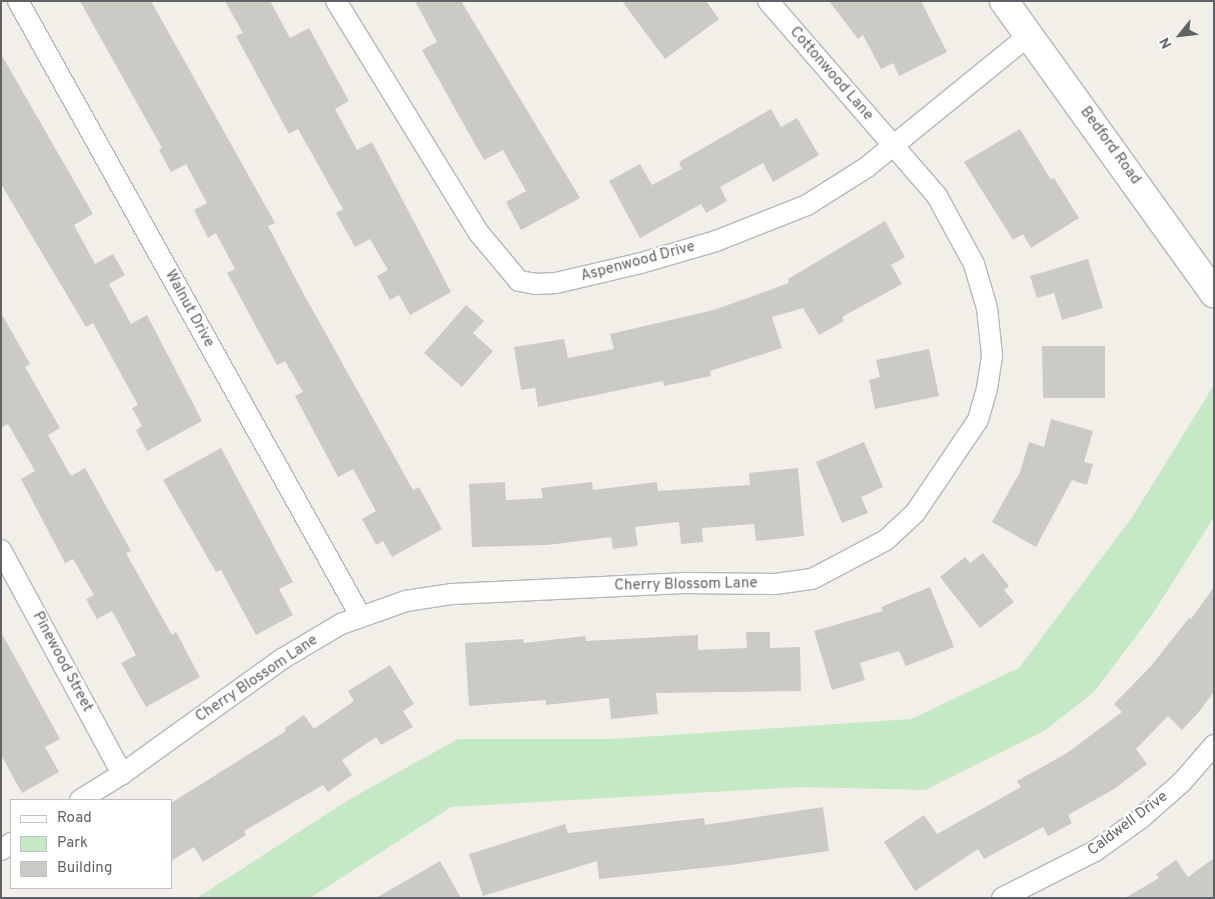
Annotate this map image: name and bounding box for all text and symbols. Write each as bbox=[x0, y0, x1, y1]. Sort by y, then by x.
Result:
north arrow bbox=[1155, 10, 1205, 60]
street label: Cottonwood Lane bbox=[785, 23, 877, 125]
text: N bbox=[1157, 34, 1176, 51]
street label: Bedford Road bbox=[1076, 104, 1144, 188]
street label: Aspenwood Drive bbox=[579, 238, 697, 286]
street label: Walnut Drive bbox=[160, 267, 218, 351]
street label: Cherry Blossom Lane bbox=[614, 575, 758, 595]
street label: Pinewood Street bbox=[28, 609, 96, 715]
street label: Cherry Blossom Lane bbox=[193, 631, 321, 727]
street label: Caldwell Drive bbox=[1084, 788, 1172, 860]
legend bbox=[10, 799, 172, 889]
text: Road bbox=[57, 809, 92, 828]
text: Park bbox=[57, 834, 88, 853]
text: Building bbox=[57, 859, 112, 878]

